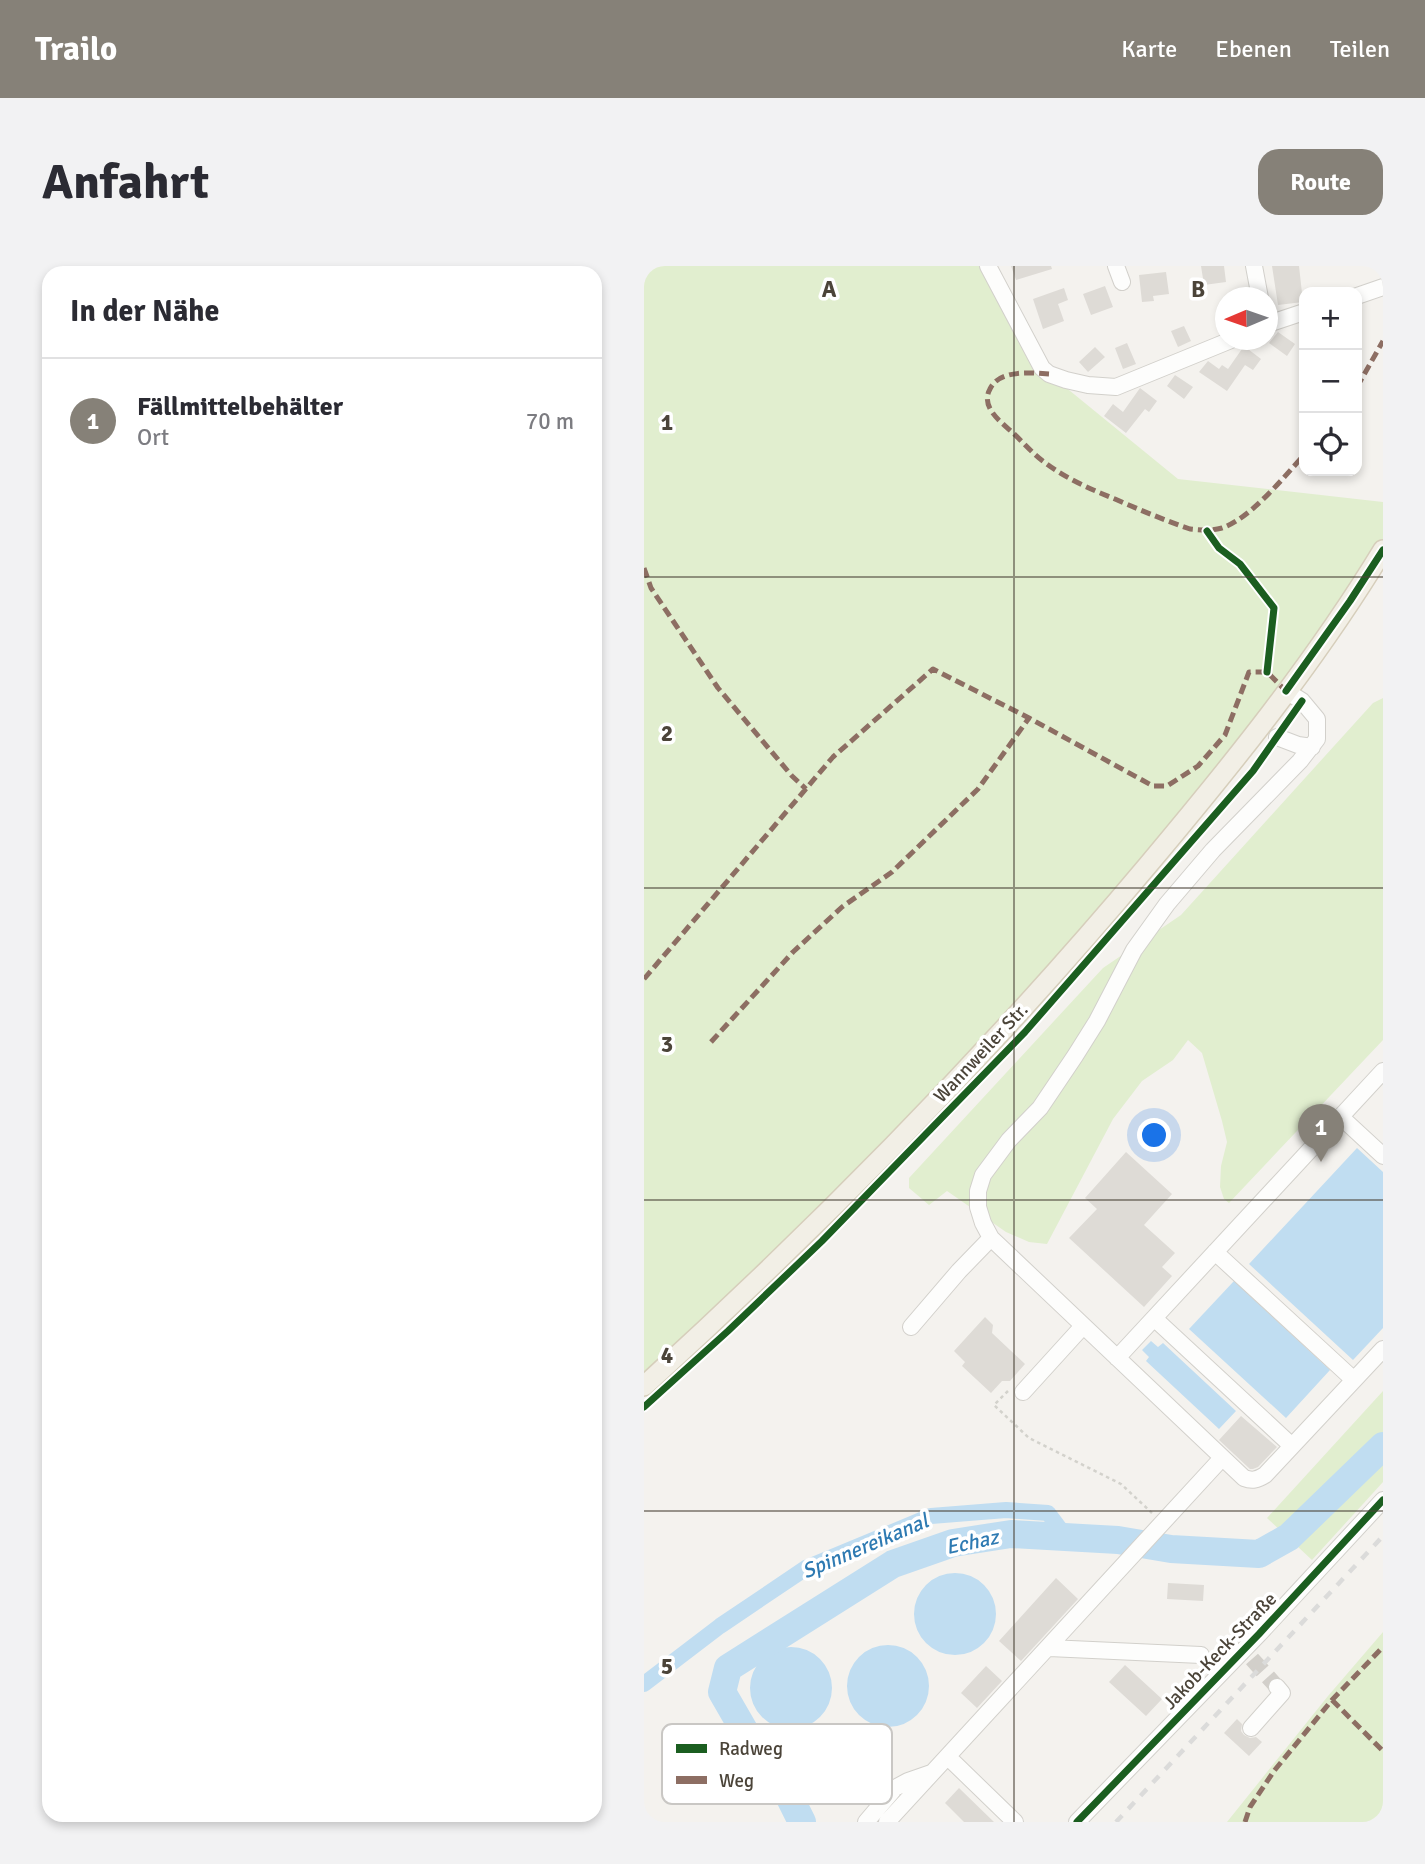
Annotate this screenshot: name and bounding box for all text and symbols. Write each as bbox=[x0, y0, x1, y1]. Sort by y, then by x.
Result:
text: Trailo bbox=[35, 29, 117, 70]
text: Karte bbox=[1121, 34, 1177, 64]
text: Ebenen bbox=[1215, 34, 1292, 64]
text: Teilen bbox=[1330, 34, 1390, 64]
button: Route bbox=[1258, 149, 1383, 215]
text: Anfahrt bbox=[42, 152, 209, 212]
text: A bbox=[822, 275, 837, 304]
text: B bbox=[1191, 275, 1205, 304]
north arrow bbox=[1215, 287, 1278, 350]
map controls bbox=[1299, 287, 1362, 476]
button: + bbox=[1299, 287, 1362, 350]
text: In der Nähe bbox=[70, 293, 219, 330]
button: − bbox=[1299, 350, 1362, 413]
text: Fällmittelbehälter bbox=[137, 391, 343, 423]
text: 1 bbox=[87, 407, 99, 436]
text: 70 m bbox=[526, 407, 574, 436]
text: 1 bbox=[661, 408, 673, 437]
button: locate bbox=[1299, 413, 1362, 476]
text: Ort bbox=[137, 423, 169, 452]
text: 2 bbox=[661, 719, 673, 748]
street label: Wannweiler Str. bbox=[929, 998, 1033, 1108]
text: 3 bbox=[661, 1030, 673, 1059]
pin: 1 bbox=[1298, 1104, 1344, 1162]
your location bbox=[1137, 1118, 1171, 1152]
text: 4 bbox=[661, 1341, 673, 1370]
water label: Spinnereikanal bbox=[798, 1507, 934, 1584]
water label: Echaz bbox=[943, 1523, 1002, 1560]
street label: Jakob-Keck-Straße bbox=[1158, 1587, 1282, 1715]
text: 5 bbox=[661, 1652, 673, 1681]
legend bbox=[662, 1724, 892, 1804]
text: Radweg bbox=[719, 1737, 783, 1761]
text: Weg bbox=[719, 1769, 754, 1793]

